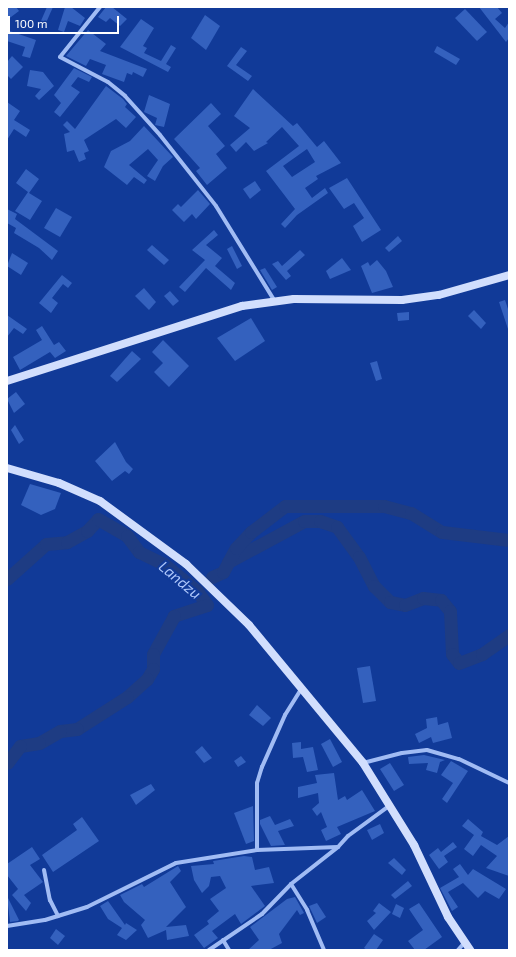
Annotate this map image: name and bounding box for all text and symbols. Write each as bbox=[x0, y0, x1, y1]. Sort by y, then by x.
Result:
scale bar bbox=[10, 8, 121, 34]
text: 100 m bbox=[15, 16, 47, 30]
water label: Landzu bbox=[155, 557, 205, 603]

